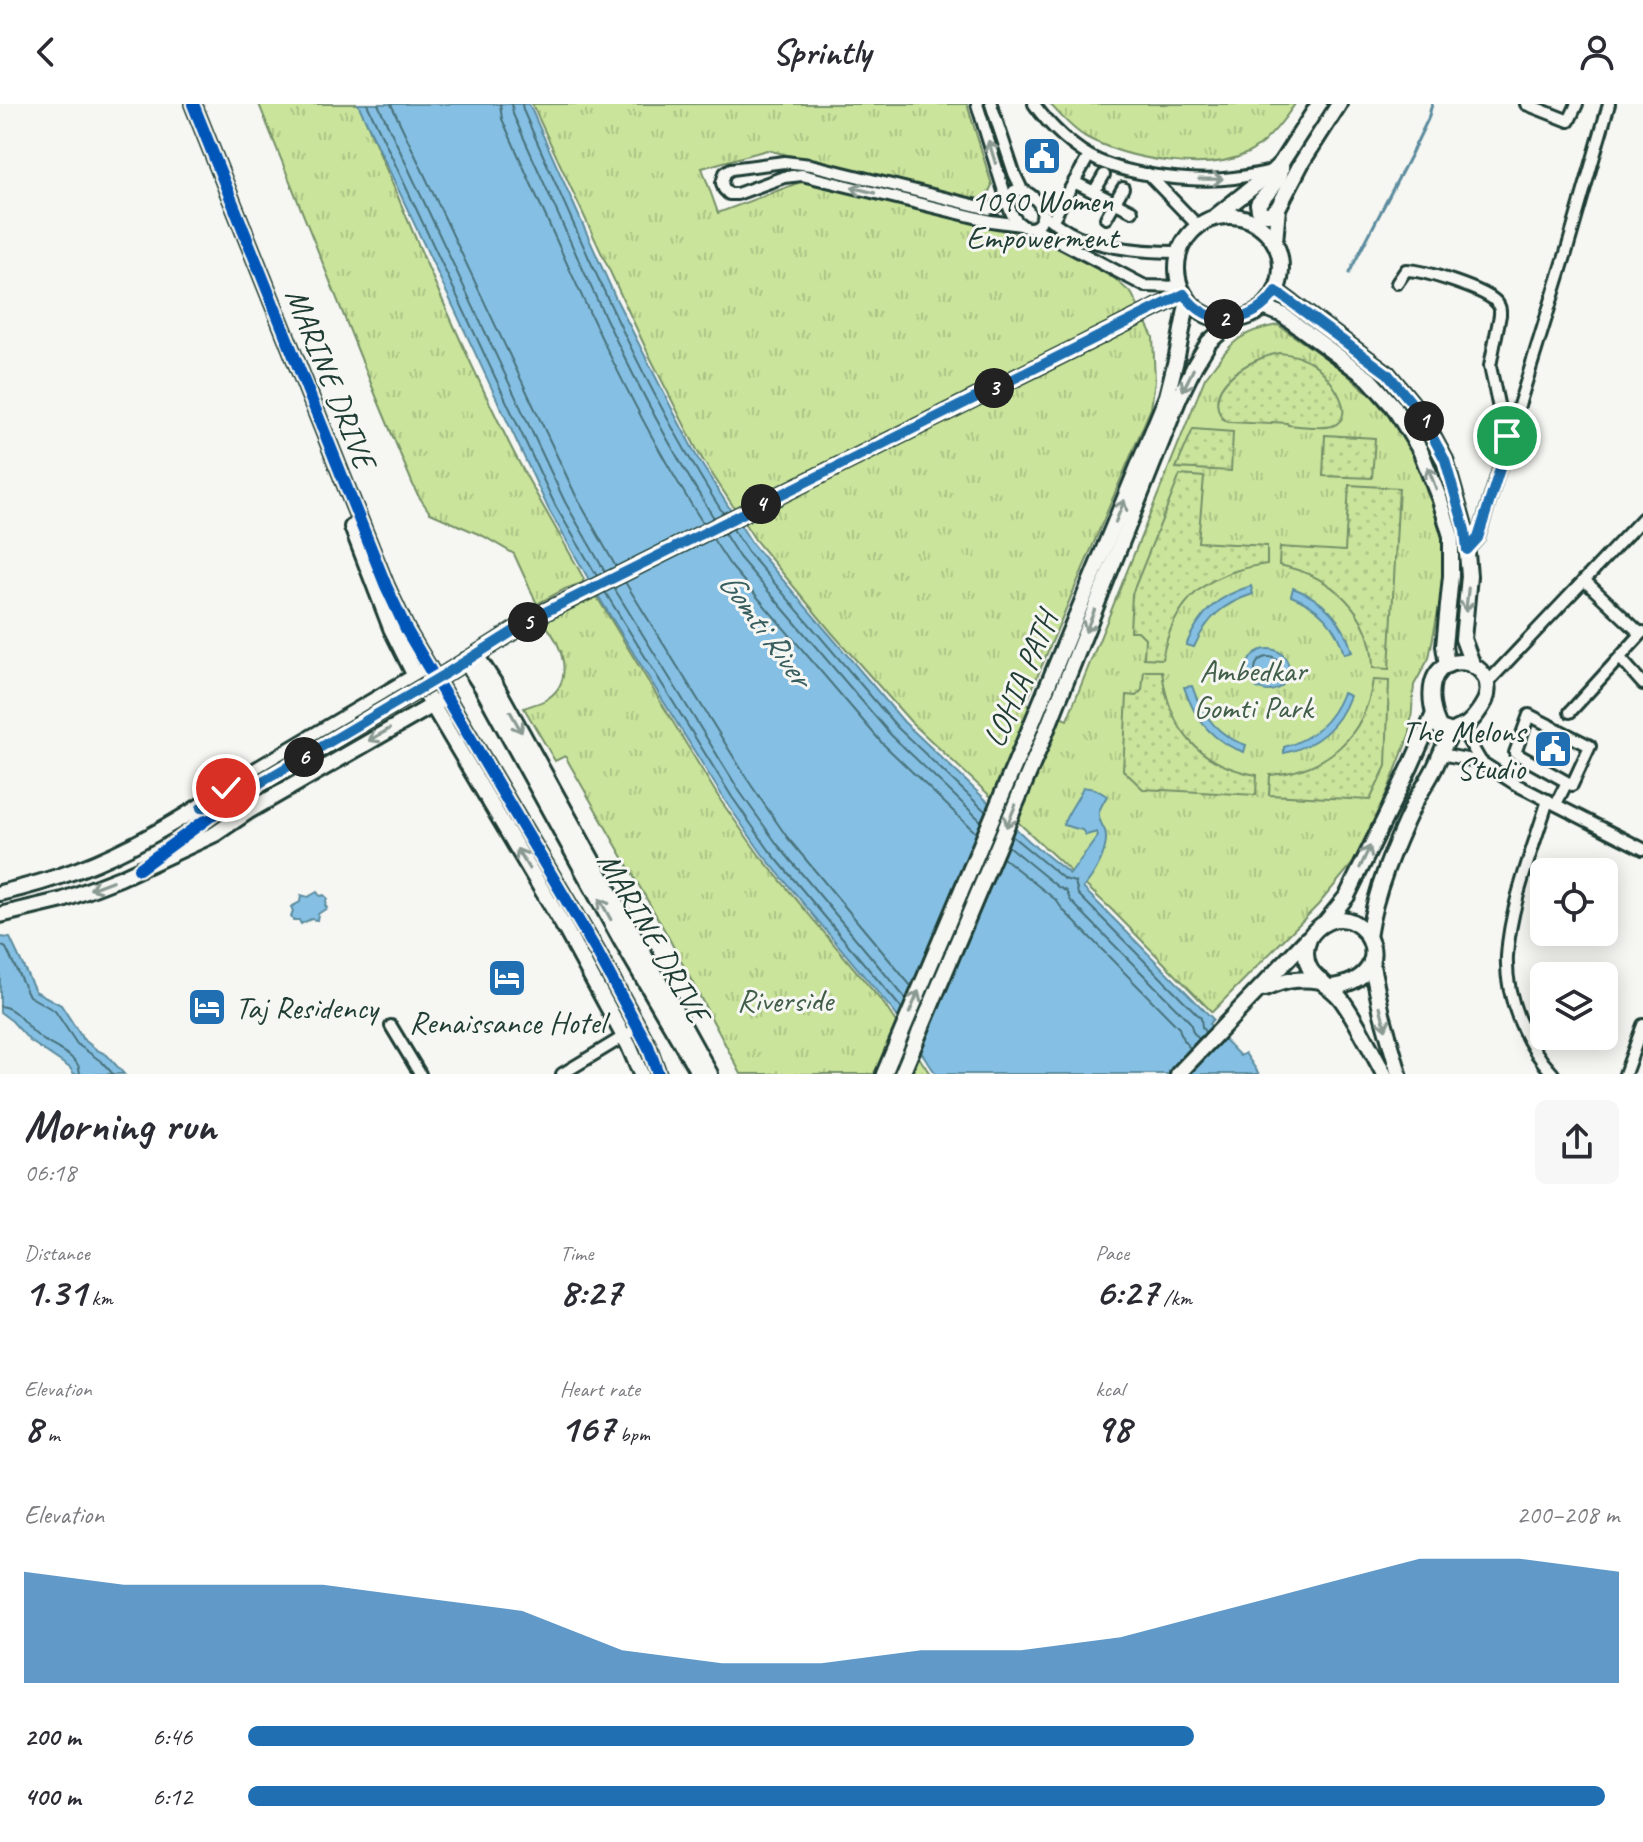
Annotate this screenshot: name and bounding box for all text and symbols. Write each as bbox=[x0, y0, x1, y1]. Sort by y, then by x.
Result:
text: Sprintly bbox=[772, 29, 871, 75]
icon: back bbox=[24, 30, 68, 74]
icon: person bbox=[1575, 30, 1619, 74]
public building icon: 1090 Women Empowerment bbox=[1021, 135, 1063, 177]
one-way arrow bbox=[984, 140, 999, 166]
one-way arrow bbox=[1197, 171, 1224, 187]
place label: 1090 Women Empowerment bbox=[966, 180, 1121, 258]
one-way arrow bbox=[851, 182, 876, 197]
street label: MARINE DRIVE bbox=[276, 282, 387, 478]
pin: 2 bbox=[1204, 299, 1244, 339]
text: 2 bbox=[1219, 305, 1229, 333]
pin: 3 bbox=[974, 368, 1014, 408]
one-way arrow bbox=[1180, 368, 1195, 392]
text: 3 bbox=[989, 374, 999, 402]
pin: 1 bbox=[1404, 401, 1444, 441]
pin bbox=[1473, 402, 1541, 470]
text: 1 bbox=[1419, 407, 1429, 435]
icon: arrive bbox=[1485, 414, 1529, 458]
one-way arrow bbox=[1424, 466, 1438, 491]
pin: 4 bbox=[741, 484, 781, 524]
text: 4 bbox=[756, 490, 766, 518]
one-way arrow bbox=[1114, 499, 1128, 524]
water label: Gomti River bbox=[710, 563, 825, 699]
one-way arrow bbox=[1459, 586, 1474, 613]
street label: LOHIA PATH bbox=[974, 601, 1069, 753]
pin: 5 bbox=[508, 602, 548, 642]
text: 5 bbox=[523, 608, 533, 636]
one-way arrow bbox=[1082, 608, 1097, 633]
park label: Ambedkar Gomti Park bbox=[1194, 650, 1315, 728]
one-way arrow bbox=[508, 710, 524, 733]
place label: The Melons Studio bbox=[1401, 711, 1528, 789]
one-way arrow bbox=[368, 727, 391, 743]
public building icon: The Melons Studio bbox=[1532, 728, 1574, 770]
pin: 6 bbox=[284, 737, 324, 777]
text: 6 bbox=[299, 743, 309, 771]
pin bbox=[192, 754, 260, 822]
icon: check bbox=[204, 766, 248, 810]
one-way arrow bbox=[1003, 803, 1018, 827]
street label: MARINE DRIVE bbox=[588, 845, 721, 1034]
one-way arrow bbox=[1358, 846, 1373, 870]
one-way arrow bbox=[515, 848, 531, 871]
map controls bbox=[1530, 858, 1618, 1050]
button: locate bbox=[1530, 858, 1618, 946]
one-way arrow bbox=[90, 879, 114, 893]
one-way arrow bbox=[596, 898, 612, 922]
hotel icon: Renaissance Hotel bbox=[486, 957, 528, 999]
button: layers bbox=[1530, 962, 1618, 1050]
park label: Riverside bbox=[737, 980, 836, 1021]
hotel icon: Taj Residency bbox=[186, 986, 228, 1028]
place label: Taj Residency bbox=[235, 987, 381, 1028]
one-way arrow bbox=[908, 990, 923, 1015]
place label: Renaissance Hotel bbox=[409, 1002, 611, 1043]
one-way arrow bbox=[1377, 1005, 1392, 1031]
text: Morning run bbox=[24, 1098, 216, 1153]
button: share bbox=[1535, 1100, 1619, 1184]
text: 06:18 bbox=[24, 1156, 76, 1189]
text: Distance bbox=[24, 1239, 90, 1267]
text: Time bbox=[560, 1239, 593, 1267]
text: Pace bbox=[1095, 1239, 1129, 1267]
text: 1.31 bbox=[24, 1267, 86, 1317]
text: 8:27 bbox=[560, 1267, 621, 1317]
text: 6:27 bbox=[1095, 1267, 1158, 1317]
text: km bbox=[86, 1284, 113, 1312]
text: /km bbox=[1158, 1284, 1192, 1312]
text: Elevation bbox=[24, 1375, 92, 1403]
text: Heart rate bbox=[560, 1375, 640, 1403]
text: kcal bbox=[1095, 1375, 1124, 1403]
text: 8 bbox=[24, 1403, 42, 1453]
text: 167 bbox=[560, 1403, 614, 1453]
text: 98 bbox=[1095, 1403, 1131, 1453]
text: m bbox=[42, 1420, 60, 1448]
text: bpm bbox=[614, 1420, 650, 1448]
text: Elevation bbox=[24, 1498, 104, 1531]
text: 200–208 m bbox=[1516, 1498, 1619, 1531]
text: 200 m bbox=[24, 1720, 80, 1753]
text: 6:46 bbox=[152, 1720, 192, 1753]
text: 400 m bbox=[24, 1780, 80, 1813]
text: 6:12 bbox=[152, 1780, 192, 1813]

